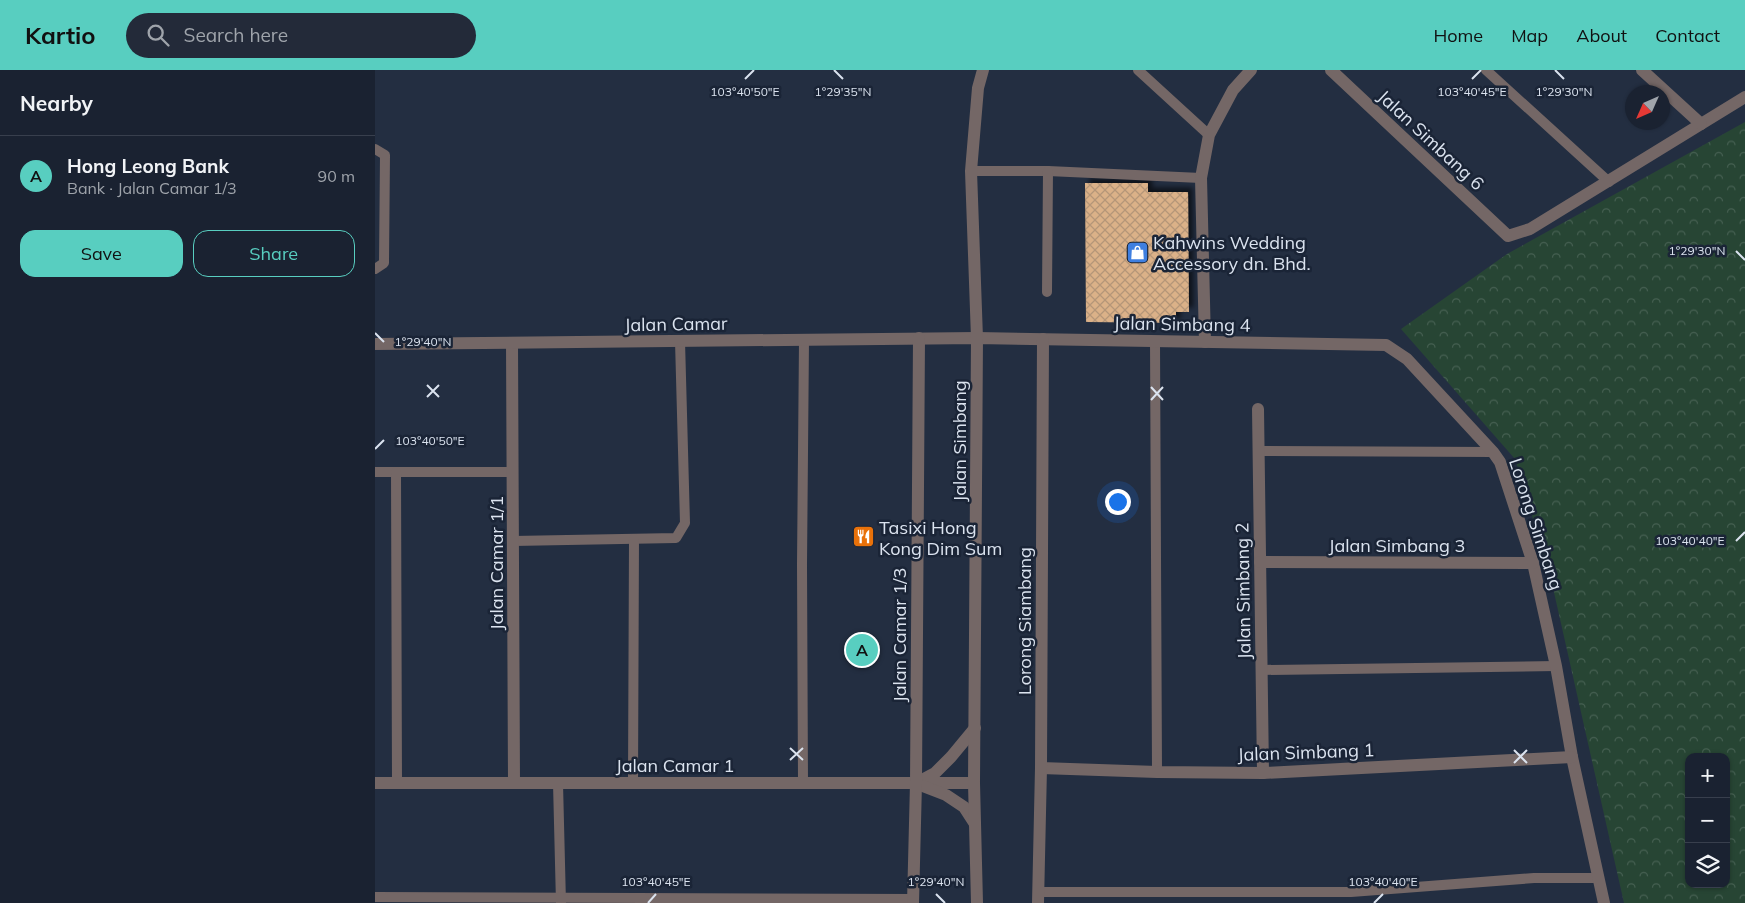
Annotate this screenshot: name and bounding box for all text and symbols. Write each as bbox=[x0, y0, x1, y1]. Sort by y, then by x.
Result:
search box bbox=[126, 13, 476, 58]
text: Kartio bbox=[25, 20, 96, 50]
icon: search bbox=[144, 21, 172, 49]
text: Search here bbox=[184, 23, 288, 47]
text: Home bbox=[1433, 24, 1483, 47]
text: Map bbox=[1511, 24, 1548, 47]
text: About bbox=[1576, 24, 1627, 47]
text: Contact bbox=[1655, 24, 1720, 47]
text: 103°40'50"E bbox=[710, 84, 780, 99]
text: 1°29'35"N bbox=[815, 84, 871, 99]
text: 103°40'45"E bbox=[1437, 84, 1507, 99]
text: 1°29'30"N bbox=[1536, 84, 1592, 99]
street label: Jalan Simbang 6 bbox=[1373, 85, 1489, 195]
north arrow bbox=[1625, 85, 1670, 130]
text: Nearby bbox=[20, 90, 93, 116]
text: Hong Leong Bank bbox=[67, 154, 229, 178]
text: A bbox=[30, 166, 42, 186]
text: 90 m bbox=[318, 166, 355, 186]
text: Bank · Jalan Camar 1/3 bbox=[67, 178, 237, 198]
button: Save bbox=[20, 230, 183, 277]
button: Share bbox=[193, 230, 355, 277]
place label: Kahwins Wedding Accessory dn. Bhd. bbox=[1153, 231, 1311, 275]
shop icon: Kahwins Wedding Accessory dn. Bhd. bbox=[1125, 240, 1149, 264]
text: 1°29'30"N bbox=[1669, 243, 1725, 258]
street label: Jalan Simbang 4 bbox=[1113, 311, 1251, 337]
street label: Jalan Camar bbox=[624, 312, 728, 336]
text: 1°29'40"N bbox=[395, 334, 451, 349]
street label: Jalan Simbang bbox=[948, 380, 971, 502]
text: 103°40'50"E bbox=[395, 433, 465, 448]
street label: Lorong Simbang bbox=[1504, 455, 1568, 593]
your location bbox=[1105, 489, 1131, 515]
street label: Jalan Camar 1/1 bbox=[485, 496, 508, 630]
place label: Tasixi Hong Kong Dim Sum bbox=[879, 516, 1002, 560]
street label: Jalan Simbang 2 bbox=[1230, 522, 1256, 660]
restaurant icon: Tasixi Hong Kong Dim Sum bbox=[851, 525, 875, 549]
text: 103°40'40"E bbox=[1655, 533, 1725, 548]
street label: Jalan Simbang 3 bbox=[1329, 534, 1465, 557]
street label: Lorong Siambang bbox=[1013, 547, 1036, 695]
street label: Jalan Camar 1/3 bbox=[888, 568, 911, 702]
pin: A bbox=[846, 631, 878, 669]
street label: Jalan Simbang 1 bbox=[1237, 738, 1375, 766]
map controls bbox=[1685, 753, 1730, 888]
button: + bbox=[1685, 753, 1730, 798]
street label: Jalan Camar 1 bbox=[616, 754, 734, 777]
button: − bbox=[1685, 798, 1730, 843]
button: layers bbox=[1685, 843, 1730, 888]
text: 103°40'45"E bbox=[621, 874, 691, 889]
text: 1°29'40"N bbox=[908, 874, 964, 889]
text: 103°40'40"E bbox=[1348, 874, 1418, 889]

